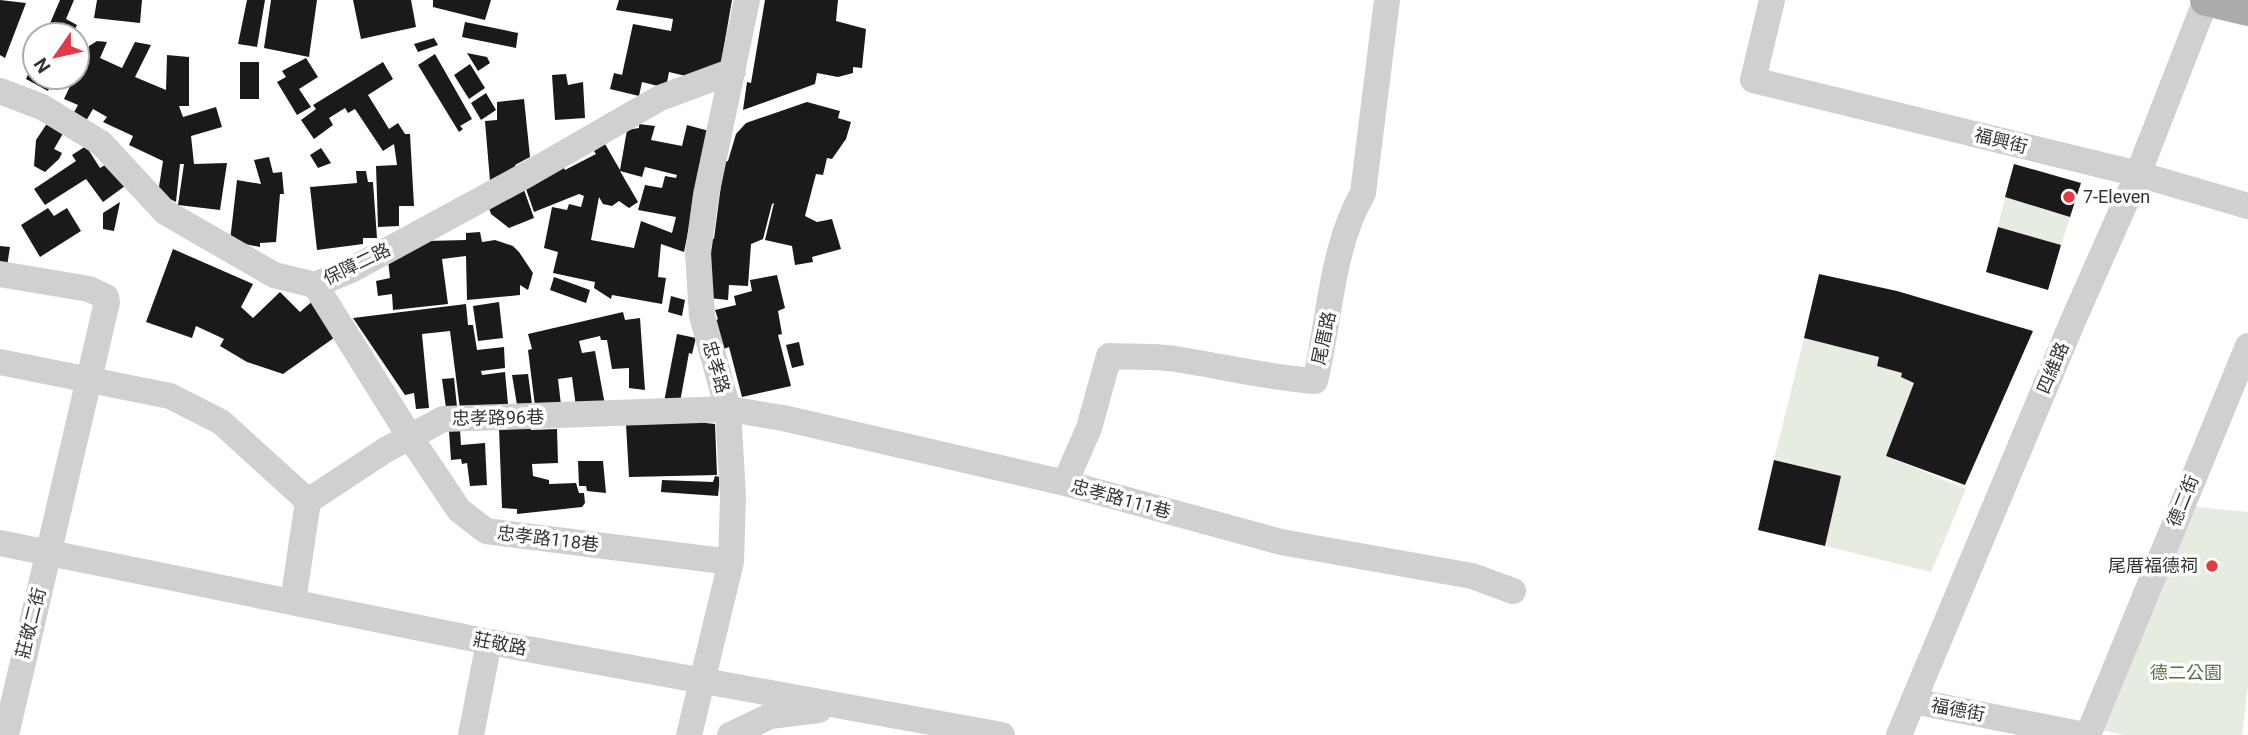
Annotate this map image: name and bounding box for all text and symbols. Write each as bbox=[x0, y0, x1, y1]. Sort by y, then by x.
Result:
north arrow bbox=[21, 21, 91, 91]
text: N bbox=[29, 53, 56, 77]
street label: 福興街 bbox=[1972, 124, 2030, 157]
place label: 7-Eleven bbox=[2083, 186, 2150, 207]
marker: 7-Eleven bbox=[2061, 189, 2077, 205]
street label: 保障二路 bbox=[320, 238, 394, 289]
street label: 尾厝路 bbox=[1308, 309, 1339, 366]
street label: 忠孝路 bbox=[699, 338, 734, 396]
street label: 四維路 bbox=[2032, 339, 2073, 397]
street label: 忠孝路96巷 bbox=[452, 406, 544, 429]
street label: 德二街 bbox=[2163, 472, 2202, 530]
street label: 忠孝路111巷 bbox=[1069, 475, 1173, 522]
street label: 忠孝路118巷 bbox=[496, 522, 600, 555]
place label: 尾厝福德祠 bbox=[2108, 555, 2198, 576]
marker: 尾厝福德祠 bbox=[2204, 558, 2220, 574]
street label: 莊敬二街 bbox=[12, 585, 49, 660]
street label: 莊敬路 bbox=[472, 628, 529, 659]
park label: 德二公園 bbox=[2150, 662, 2222, 683]
street label: 福德街 bbox=[1930, 694, 1987, 725]

